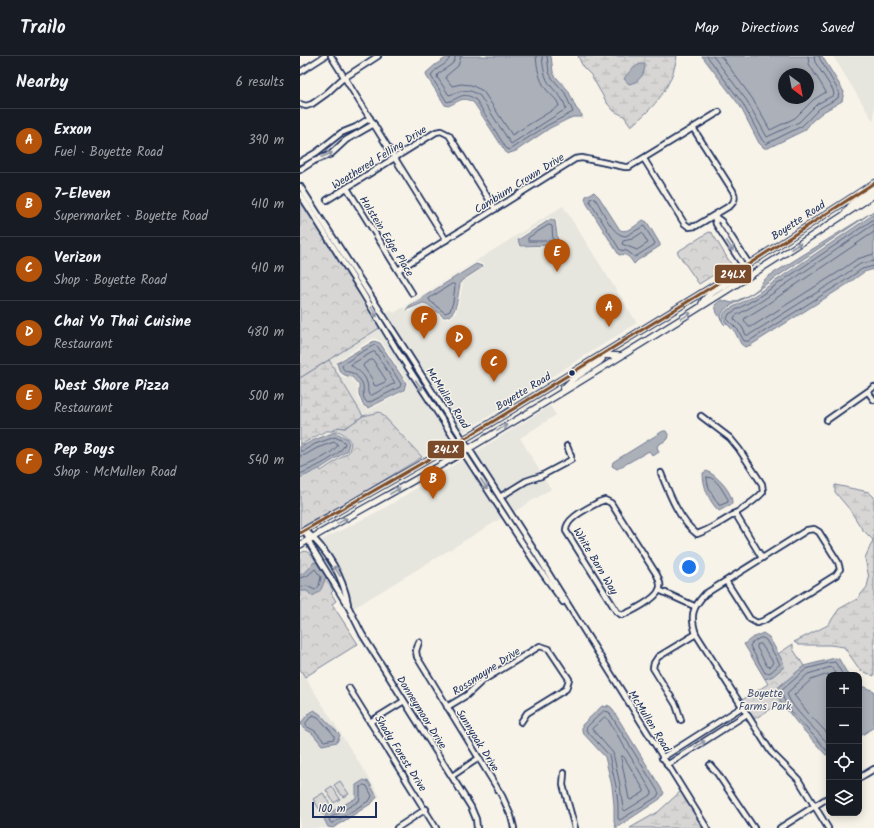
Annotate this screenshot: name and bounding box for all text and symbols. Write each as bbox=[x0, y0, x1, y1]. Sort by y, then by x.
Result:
text: Trailo bbox=[20, 13, 66, 43]
text: Map bbox=[694, 17, 719, 39]
text: Directions bbox=[741, 17, 799, 39]
text: Saved bbox=[821, 17, 854, 39]
north arrow bbox=[778, 68, 814, 104]
text: Nearby bbox=[16, 69, 68, 96]
text: 6 results bbox=[236, 72, 284, 93]
text: Exxon bbox=[54, 118, 92, 142]
street label: Weathered Felling Drive bbox=[328, 121, 431, 194]
text: A bbox=[25, 130, 33, 151]
text: 390 m bbox=[248, 130, 284, 151]
text: Fuel · Boyette Road bbox=[54, 142, 163, 163]
street label: Cambium Crown Drive bbox=[471, 149, 568, 219]
one-way arrow bbox=[321, 151, 333, 159]
text: 7-Eleven bbox=[54, 182, 111, 206]
street label: Holstein Edge Place bbox=[354, 193, 418, 280]
text: B bbox=[25, 194, 33, 215]
text: 410 m bbox=[251, 194, 284, 215]
street label: Boyette Road bbox=[768, 196, 830, 245]
text: Supermarket · Boyette Road bbox=[54, 206, 208, 227]
pin: E bbox=[544, 239, 570, 272]
one-way arrow bbox=[726, 240, 734, 251]
one-way arrow bbox=[790, 242, 801, 251]
text: Verizon bbox=[54, 246, 101, 270]
text: C bbox=[25, 258, 33, 279]
text: 410 m bbox=[251, 258, 284, 279]
line badge: 24LX bbox=[714, 264, 752, 284]
text: 24LX bbox=[721, 266, 746, 284]
text: Shop · Boyette Road bbox=[54, 270, 167, 291]
pin: A bbox=[596, 294, 622, 327]
one-way arrow bbox=[371, 306, 379, 318]
pin: F bbox=[411, 306, 437, 339]
text: Chai Yo Thai Cuisine bbox=[54, 310, 191, 334]
one-way arrow bbox=[680, 311, 692, 319]
text: D bbox=[25, 322, 33, 343]
text: 480 m bbox=[247, 322, 284, 343]
pin: D bbox=[446, 325, 472, 358]
text: Restaurant bbox=[54, 334, 113, 355]
pin: C bbox=[481, 349, 507, 382]
street label: McMullen Road bbox=[420, 364, 474, 433]
street label: Boyette Road bbox=[492, 368, 555, 416]
unlabelled marker bbox=[567, 368, 577, 378]
text: West Shore Pizza bbox=[54, 374, 169, 398]
one-way arrow bbox=[416, 379, 424, 391]
text: E bbox=[25, 386, 33, 407]
text: 500 m bbox=[248, 386, 284, 407]
text: Restaurant bbox=[54, 398, 113, 419]
one-way arrow bbox=[496, 424, 507, 432]
text: Pep Boys bbox=[54, 438, 114, 462]
line badge: 24LX bbox=[427, 440, 465, 459]
text: 24LX bbox=[434, 441, 459, 459]
text: F bbox=[25, 450, 33, 471]
text: 540 m bbox=[248, 450, 284, 471]
text: Shop · McMullen Road bbox=[54, 462, 176, 483]
pin: B bbox=[420, 466, 446, 499]
one-way arrow bbox=[481, 478, 489, 490]
one-way arrow bbox=[389, 486, 401, 494]
one-way arrow bbox=[336, 517, 348, 524]
street label: White Barn Way bbox=[568, 524, 623, 599]
your location bbox=[679, 557, 699, 577]
one-way arrow bbox=[332, 565, 340, 577]
street label: Rossmayne Drive bbox=[449, 643, 524, 701]
street label: Donneymoor Drive bbox=[391, 672, 451, 753]
map controls bbox=[826, 672, 862, 816]
button: + bbox=[826, 672, 862, 708]
park label: Boyette Farms Park bbox=[739, 685, 792, 716]
street label: McMullen Road bbox=[623, 687, 676, 757]
street label: Sunnyoak Drive bbox=[451, 706, 504, 775]
button: − bbox=[826, 708, 862, 744]
street label: Shady Forest Drive bbox=[369, 712, 431, 795]
one-way arrow bbox=[694, 739, 706, 747]
button: locate bbox=[826, 744, 862, 780]
button: layers bbox=[826, 780, 862, 816]
scale bar bbox=[312, 800, 377, 819]
text: 100 m bbox=[318, 800, 346, 818]

